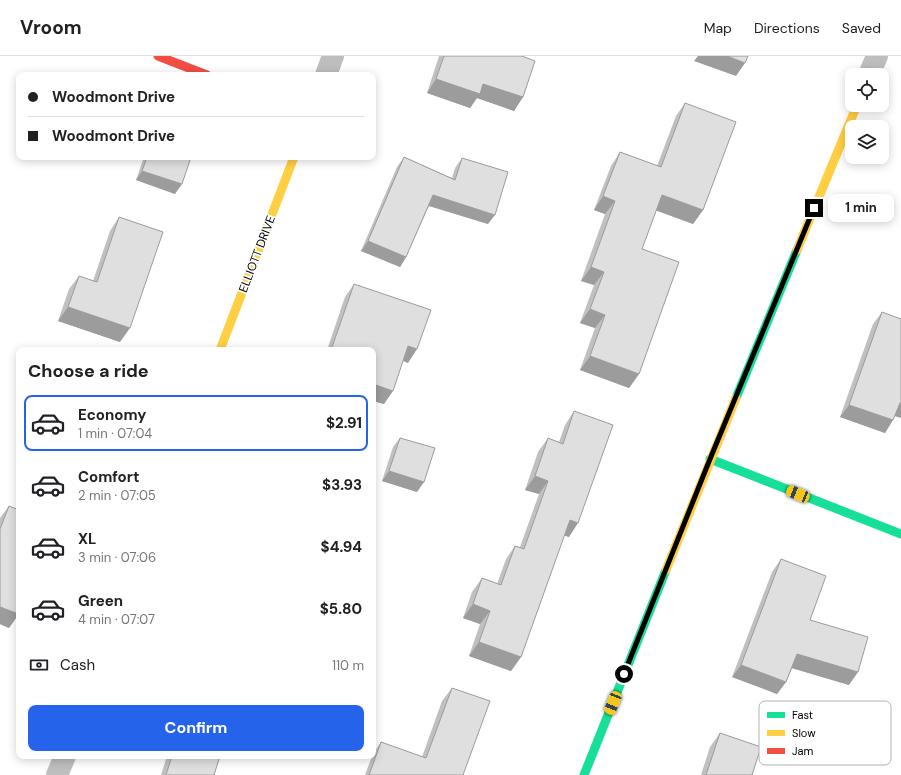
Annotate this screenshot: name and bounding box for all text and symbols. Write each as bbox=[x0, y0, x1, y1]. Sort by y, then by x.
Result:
text: Vroom bbox=[20, 15, 82, 40]
text: Map bbox=[704, 19, 732, 37]
text: Directions bbox=[754, 19, 820, 37]
text: Saved bbox=[842, 19, 881, 37]
map controls bbox=[845, 68, 889, 164]
button: locate bbox=[845, 68, 889, 112]
text: Woodmont Drive bbox=[52, 87, 175, 107]
button: layers bbox=[845, 120, 889, 164]
text: Woodmont Drive bbox=[52, 126, 175, 146]
callout: 1 min bbox=[828, 194, 894, 222]
route end bbox=[805, 199, 823, 217]
text: 1 min bbox=[845, 199, 877, 216]
street label: ELLIOTT DRIVE bbox=[235, 213, 279, 295]
text: Choose a ride bbox=[28, 359, 149, 383]
icon: car bbox=[30, 405, 66, 441]
text: Economy bbox=[78, 405, 146, 425]
text: $2.91 bbox=[326, 413, 362, 433]
text: 1 min · 07:04 bbox=[78, 425, 152, 442]
icon: car bbox=[30, 467, 66, 503]
text: Comfort bbox=[78, 467, 139, 487]
text: $3.93 bbox=[322, 475, 362, 495]
car bbox=[785, 484, 811, 504]
text: 2 min · 07:05 bbox=[78, 487, 156, 504]
icon: car bbox=[30, 529, 66, 565]
text: XL bbox=[78, 529, 96, 549]
text: $4.94 bbox=[321, 537, 362, 557]
text: 3 min · 07:06 bbox=[78, 549, 156, 566]
icon: car bbox=[30, 591, 66, 627]
text: Green bbox=[78, 591, 123, 611]
text: $5.80 bbox=[320, 599, 362, 619]
text: 4 min · 07:07 bbox=[78, 611, 155, 628]
icon: cash bbox=[28, 654, 50, 676]
text: Cash bbox=[60, 655, 95, 675]
text: 110 m bbox=[332, 657, 364, 674]
route start bbox=[615, 665, 633, 683]
car bbox=[603, 690, 623, 716]
legend bbox=[759, 701, 891, 765]
button: Confirm bbox=[28, 705, 364, 751]
text: Fast bbox=[792, 708, 813, 722]
text: Slow bbox=[792, 726, 816, 740]
text: Jam bbox=[792, 744, 813, 758]

